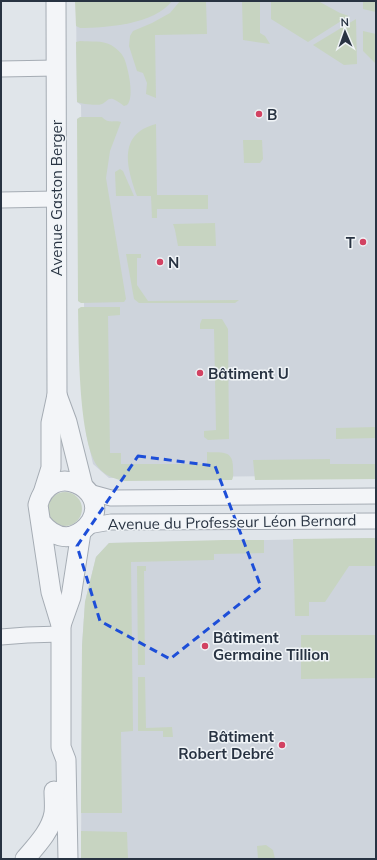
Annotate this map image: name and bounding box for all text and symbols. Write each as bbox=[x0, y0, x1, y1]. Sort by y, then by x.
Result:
north arrow bbox=[325, 12, 365, 52]
text: N bbox=[340, 15, 349, 29]
place label: B bbox=[267, 105, 277, 124]
marker: B bbox=[254, 109, 264, 119]
street label: Avenue Gaston Berger bbox=[47, 119, 66, 276]
place label: T bbox=[346, 233, 356, 252]
marker: T bbox=[358, 237, 368, 247]
place label: N bbox=[168, 253, 179, 272]
marker: N bbox=[155, 257, 165, 267]
place label: Bâtiment U bbox=[208, 364, 289, 383]
marker: Bâtiment U bbox=[195, 368, 205, 378]
street label: Avenue du Professeur Léon Bernard bbox=[107, 510, 357, 534]
place label: Bâtiment Germaine Tillion bbox=[213, 628, 329, 664]
marker: Bâtiment Germaine Tillion bbox=[200, 641, 210, 651]
place label: Bâtiment Robert Debré bbox=[178, 727, 274, 763]
marker: Bâtiment Robert Debré bbox=[277, 740, 287, 750]

